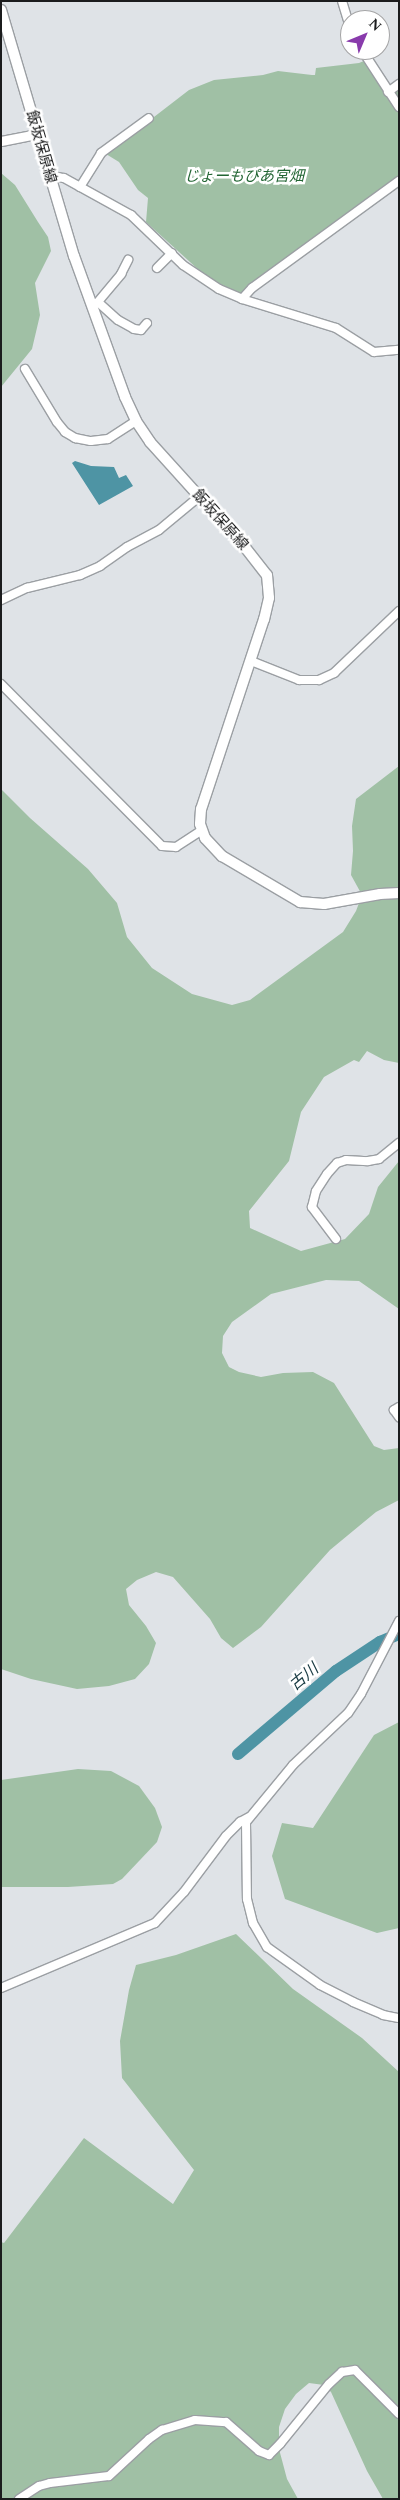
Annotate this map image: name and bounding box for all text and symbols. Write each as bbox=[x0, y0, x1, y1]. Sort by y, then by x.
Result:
north arrow bbox=[340, 10, 390, 60]
text: N bbox=[364, 13, 387, 36]
street label: 飯坂保原線 bbox=[22, 108, 60, 186]
park label: じょーもぴあ宮畑 bbox=[184, 168, 304, 186]
street label: 飯坂保原線 bbox=[188, 486, 252, 554]
water label: 古川 bbox=[286, 1659, 322, 1695]

